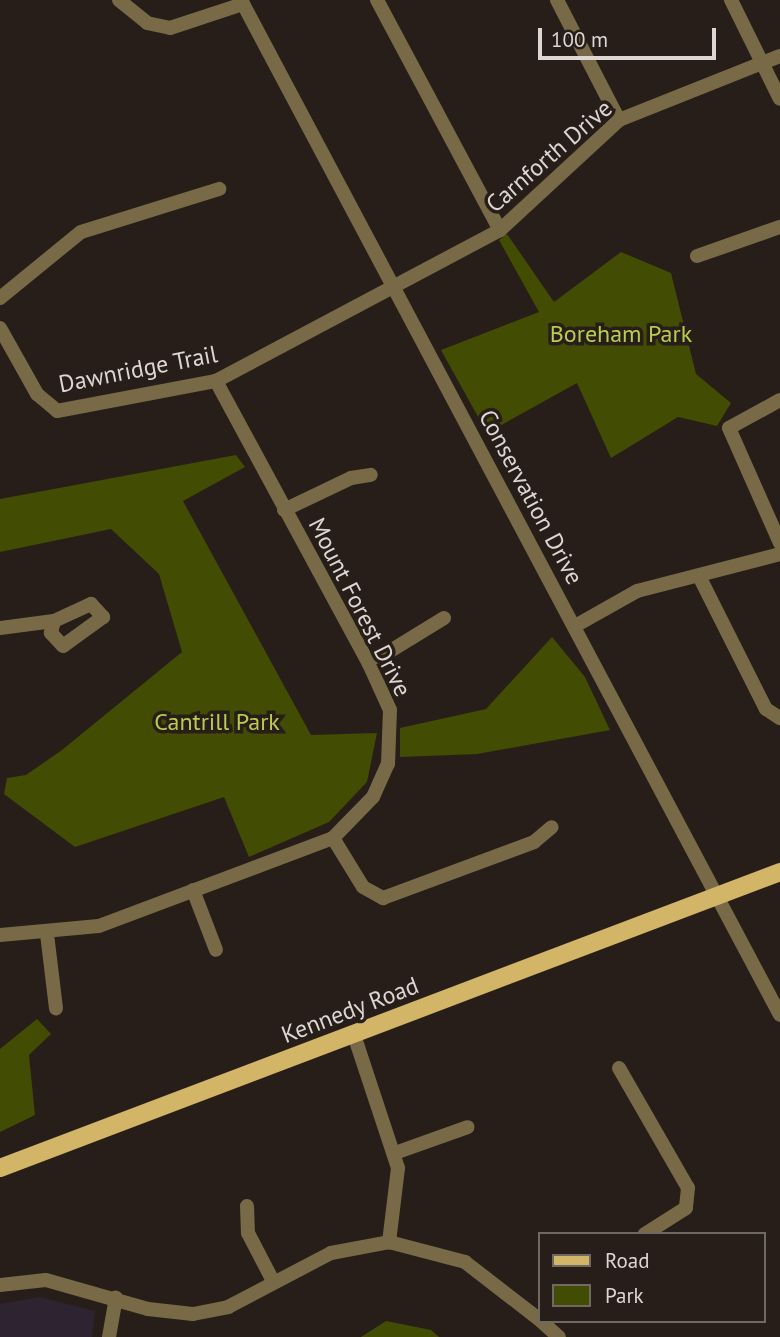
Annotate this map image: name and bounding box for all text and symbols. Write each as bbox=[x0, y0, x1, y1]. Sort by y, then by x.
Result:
scale bar bbox=[542, 14, 720, 58]
text: 100 m bbox=[551, 26, 608, 53]
street label: Carnforth Drive bbox=[480, 94, 618, 218]
park label: Boreham Park bbox=[550, 320, 692, 348]
street label: Dawnridge Trail bbox=[56, 339, 220, 399]
street label: Conservation Drive bbox=[473, 405, 589, 589]
street label: Mount Forest Drive bbox=[303, 513, 417, 701]
park label: Cantrill Park bbox=[154, 708, 280, 736]
street label: Kennedy Road bbox=[277, 970, 423, 1050]
legend bbox=[538, 1232, 766, 1323]
text: Road bbox=[605, 1247, 649, 1274]
text: Park bbox=[605, 1282, 644, 1309]

